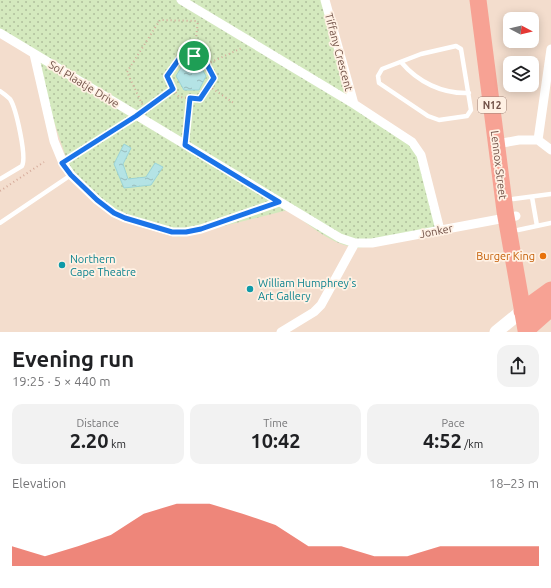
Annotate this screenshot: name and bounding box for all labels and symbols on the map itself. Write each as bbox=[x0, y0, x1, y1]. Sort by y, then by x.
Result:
street label: Tiffany Crescent bbox=[323, 12, 355, 93]
north arrow bbox=[503, 12, 539, 48]
pin bbox=[177, 39, 211, 73]
street label: Sol Plaatje Drive bbox=[47, 58, 121, 110]
road number: N12 bbox=[478, 97, 506, 113]
street label: Lennox Street bbox=[489, 130, 509, 201]
street label: Jonker bbox=[418, 222, 455, 240]
place label: Burger King bbox=[476, 250, 535, 262]
marker: Burger King bbox=[538, 251, 548, 261]
place label: Northern Cape Theatre bbox=[70, 253, 136, 278]
marker: Northern Cape Theatre bbox=[57, 260, 67, 270]
place label: William Humphrey's Art Gallery bbox=[258, 277, 357, 302]
marker: William Humphrey's Art Gallery bbox=[245, 284, 255, 294]

